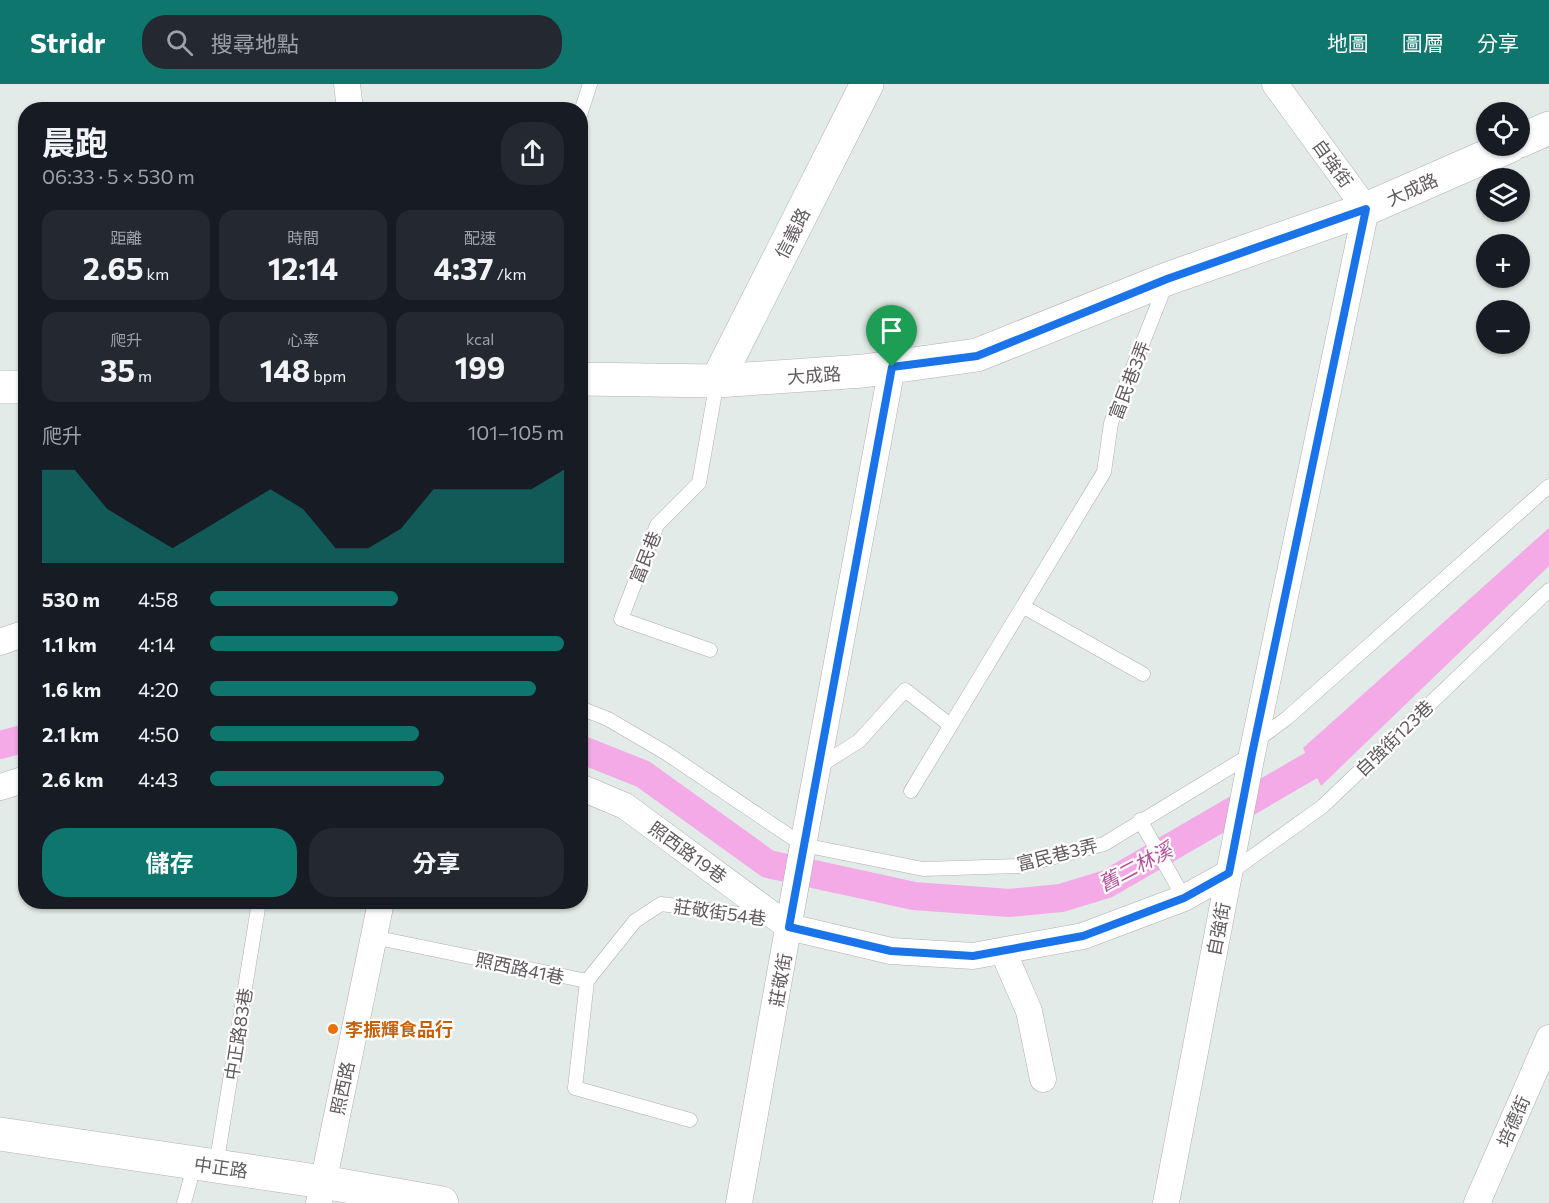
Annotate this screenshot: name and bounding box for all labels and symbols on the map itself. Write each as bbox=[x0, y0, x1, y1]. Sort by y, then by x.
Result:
street label: 自強街 bbox=[1308, 135, 1358, 191]
street label: 大成路 bbox=[1383, 168, 1441, 210]
street label: 信義路 bbox=[770, 204, 814, 262]
pin bbox=[866, 305, 917, 367]
street label: 富民巷3弄 bbox=[1104, 338, 1154, 422]
street label: 大成路 bbox=[786, 362, 842, 388]
street label: 富民巷 bbox=[625, 528, 665, 586]
street label: 自強街123巷 bbox=[1350, 695, 1438, 781]
street label: 照西路19巷 bbox=[645, 816, 731, 888]
street label: 富民巷3弄 bbox=[1014, 833, 1100, 875]
water label: 舊二林溪 bbox=[1094, 835, 1179, 895]
street label: 莊敬街54巷 bbox=[672, 895, 768, 929]
street label: 自強街 bbox=[1202, 900, 1234, 958]
street label: 照西路41巷 bbox=[474, 948, 566, 988]
street label: 莊敬街 bbox=[764, 952, 796, 1008]
street label: 中正路83巷 bbox=[220, 986, 256, 1082]
place label: 李振輝食品行 bbox=[345, 1018, 453, 1040]
marker: 李振輝食品行 bbox=[326, 1022, 340, 1036]
street label: 照西路 bbox=[326, 1059, 358, 1117]
street label: 培德街 bbox=[1492, 1092, 1534, 1150]
street label: 中正路 bbox=[193, 1152, 249, 1182]

